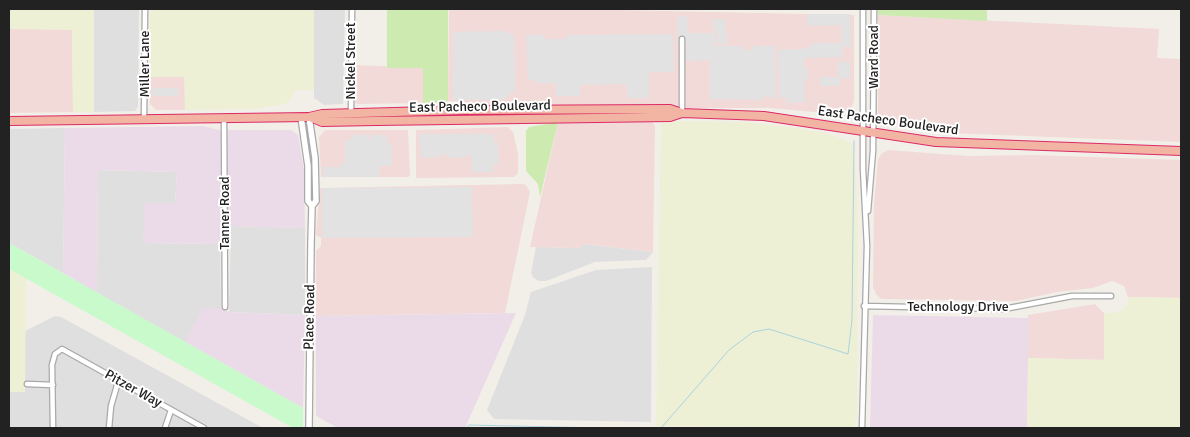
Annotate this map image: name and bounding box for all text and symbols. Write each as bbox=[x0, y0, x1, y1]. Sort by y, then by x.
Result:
street label: Nickel Street bbox=[343, 22, 359, 100]
street label: Ward Road bbox=[866, 25, 882, 89]
street label: Miller Lane bbox=[137, 30, 153, 98]
street label: East Pacheco Boulevard bbox=[409, 97, 551, 117]
street label: East Pacheco Boulevard bbox=[817, 103, 959, 139]
street label: Tanner Road bbox=[217, 176, 233, 250]
street label: Place Road bbox=[301, 284, 319, 350]
street label: Technology Drive bbox=[907, 299, 1009, 315]
street label: Pitzer Way bbox=[101, 366, 165, 412]

